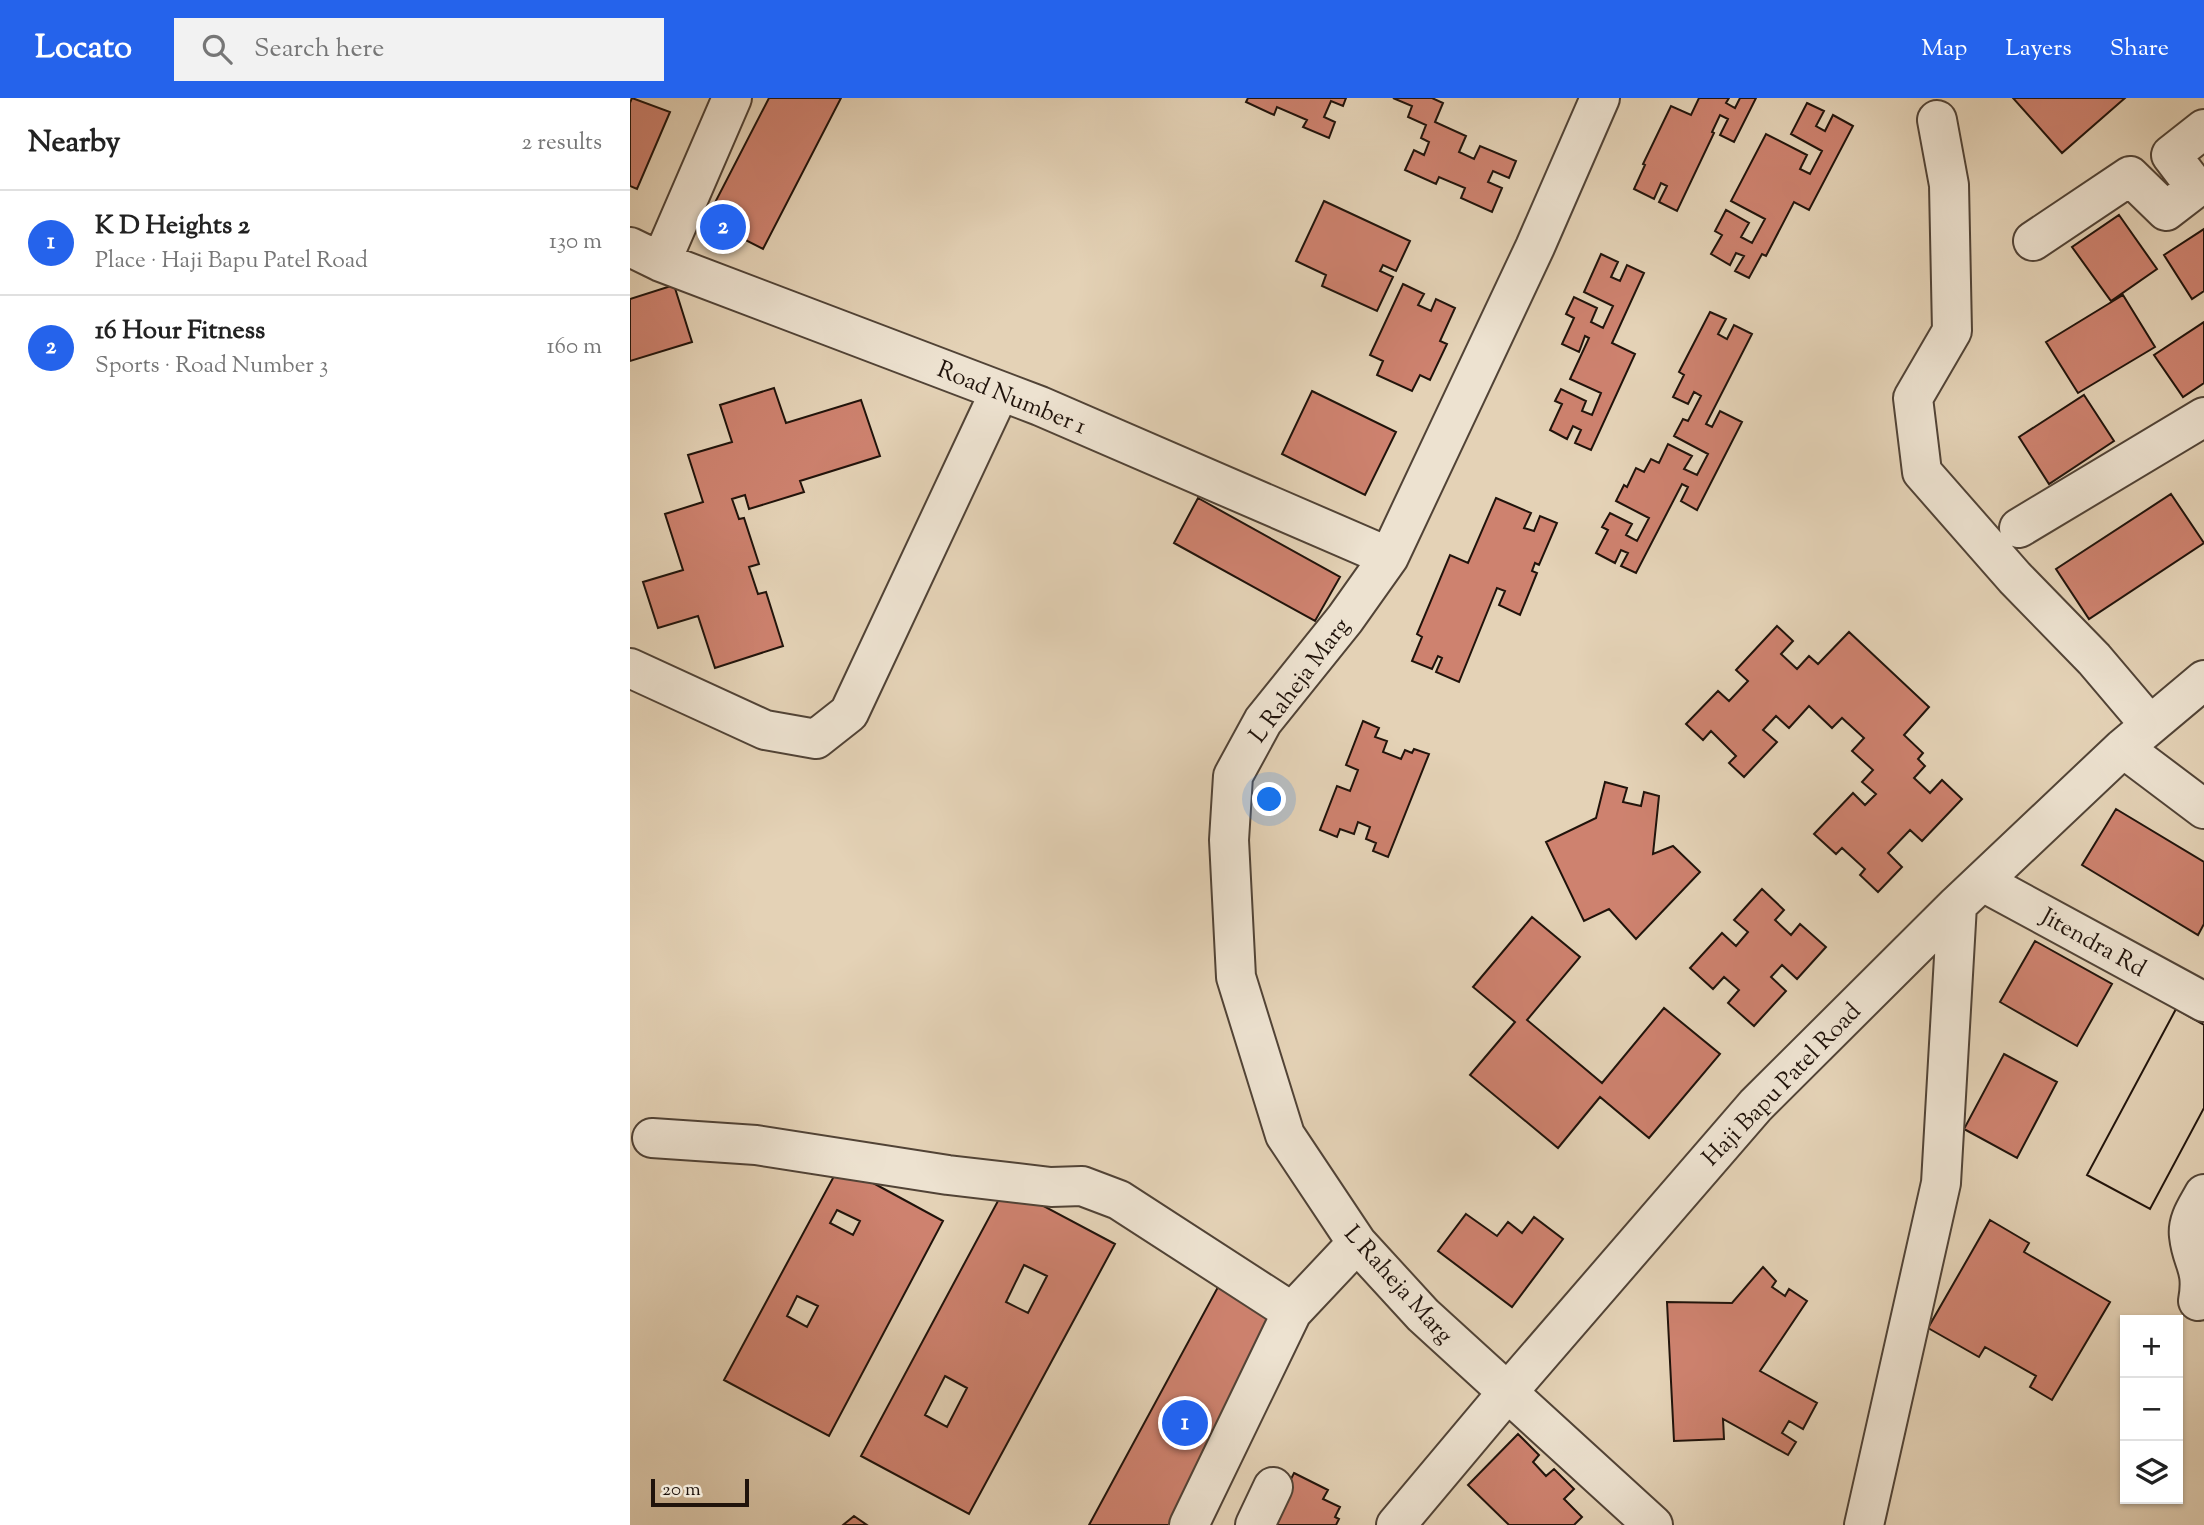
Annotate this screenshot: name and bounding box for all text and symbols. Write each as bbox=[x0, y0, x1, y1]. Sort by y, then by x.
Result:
search box bbox=[174, 18, 664, 81]
text: Locato bbox=[35, 25, 132, 73]
icon: search bbox=[198, 30, 236, 68]
text: Search here bbox=[254, 31, 384, 68]
text: Map bbox=[1921, 32, 1967, 66]
text: Layers bbox=[2005, 32, 2072, 66]
text: Share bbox=[2110, 32, 2169, 66]
text: Nearby bbox=[28, 122, 120, 165]
text: 2 results bbox=[522, 127, 602, 160]
pin: 2 bbox=[700, 201, 746, 253]
text: K D Heights 2 bbox=[95, 208, 250, 245]
text: 1 bbox=[47, 226, 55, 259]
text: 130 m bbox=[549, 226, 602, 259]
text: Place · Haji Bapu Patel Road bbox=[95, 245, 368, 278]
text: 16 Hour Fitness bbox=[95, 313, 265, 350]
text: 2 bbox=[46, 331, 56, 364]
text: 160 m bbox=[547, 331, 602, 364]
text: Sports · Road Number 3 bbox=[95, 350, 328, 383]
street label: Road Number 1 bbox=[932, 353, 1091, 444]
street label: L Raheja Marg bbox=[1242, 611, 1359, 751]
your location bbox=[1252, 782, 1286, 816]
street label: Jitendra Rd bbox=[2032, 900, 2152, 987]
street label: Haji Bapu Patel Road bbox=[1695, 996, 1870, 1175]
street label: L Raheja Marg bbox=[1335, 1219, 1460, 1352]
map controls bbox=[2120, 1315, 2183, 1504]
button: + bbox=[2120, 1315, 2183, 1378]
button: − bbox=[2120, 1378, 2183, 1441]
pin: 1 bbox=[1162, 1397, 1208, 1449]
button: layers bbox=[2120, 1441, 2183, 1504]
scale bar bbox=[651, 1476, 749, 1508]
text: 20 m bbox=[662, 1477, 701, 1504]

